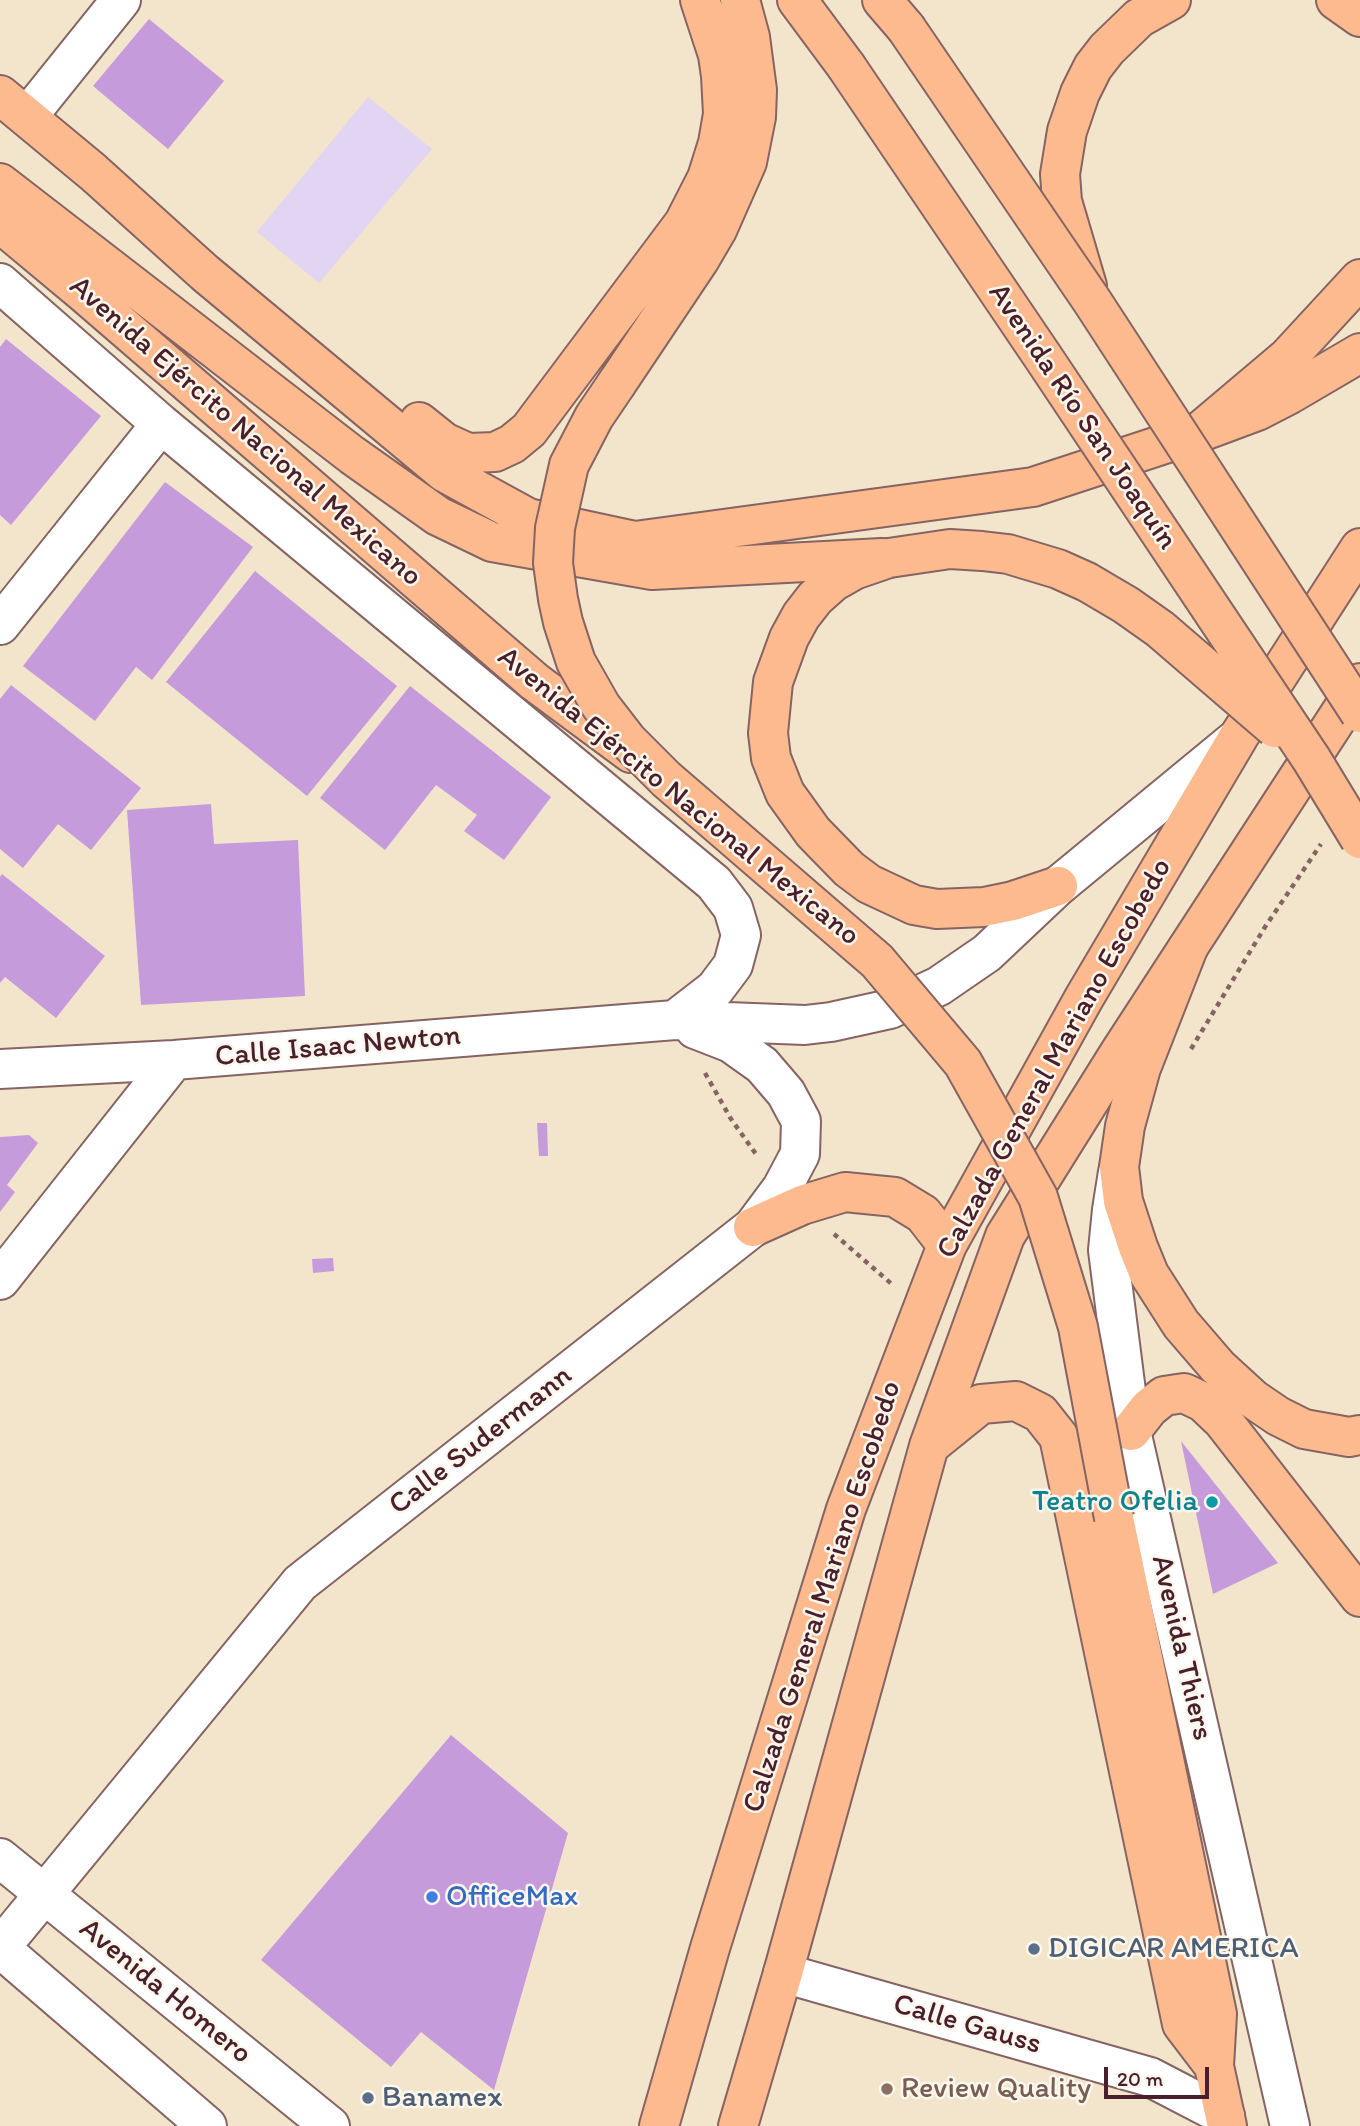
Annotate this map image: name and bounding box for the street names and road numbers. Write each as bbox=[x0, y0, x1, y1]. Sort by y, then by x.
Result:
street label: Avenida Ejército Nacional Mexicano bbox=[61, 269, 429, 595]
street label: Avenida Río San Joaquín bbox=[979, 277, 1185, 557]
street label: Avenida Ejército Nacional Mexicano bbox=[490, 640, 866, 954]
street label: Calzada General Mariano Escobedo bbox=[930, 853, 1180, 1265]
street label: Calle Isaac Newton bbox=[214, 1018, 462, 1076]
street label: Calle Sudermann bbox=[382, 1358, 580, 1524]
street label: Calzada General Mariano Escobedo bbox=[736, 1377, 910, 1817]
street label: Avenida Thiers bbox=[1142, 1552, 1220, 1744]
street label: Avenida Homero bbox=[72, 1911, 258, 2073]
street label: Calle Gauss bbox=[889, 1987, 1045, 2063]

